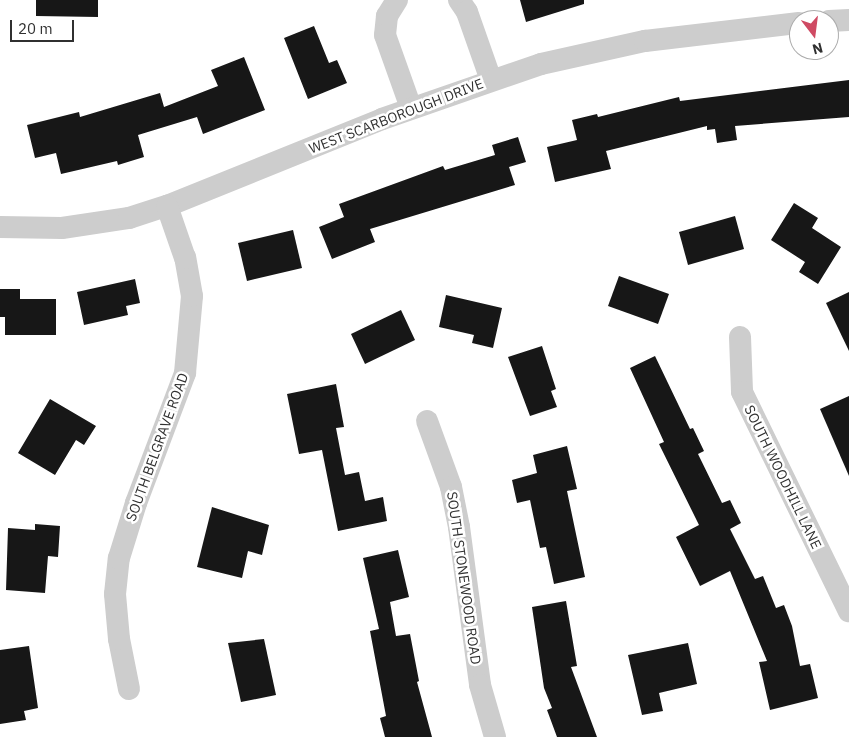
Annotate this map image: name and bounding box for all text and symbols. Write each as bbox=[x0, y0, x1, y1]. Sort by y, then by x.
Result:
scale bar bbox=[12, 10, 76, 42]
north arrow bbox=[789, 10, 839, 60]
text: 20 m bbox=[18, 19, 53, 38]
text: N bbox=[810, 39, 825, 59]
street label: WEST SCARBOROUGH DRIVE bbox=[306, 75, 486, 157]
street label: SOUTH BELGRAVE ROAD bbox=[122, 371, 192, 523]
street label: SOUTH WOODHILL LANE bbox=[741, 402, 825, 552]
street label: SOUTH STONEWOOD ROAD bbox=[444, 491, 484, 665]

